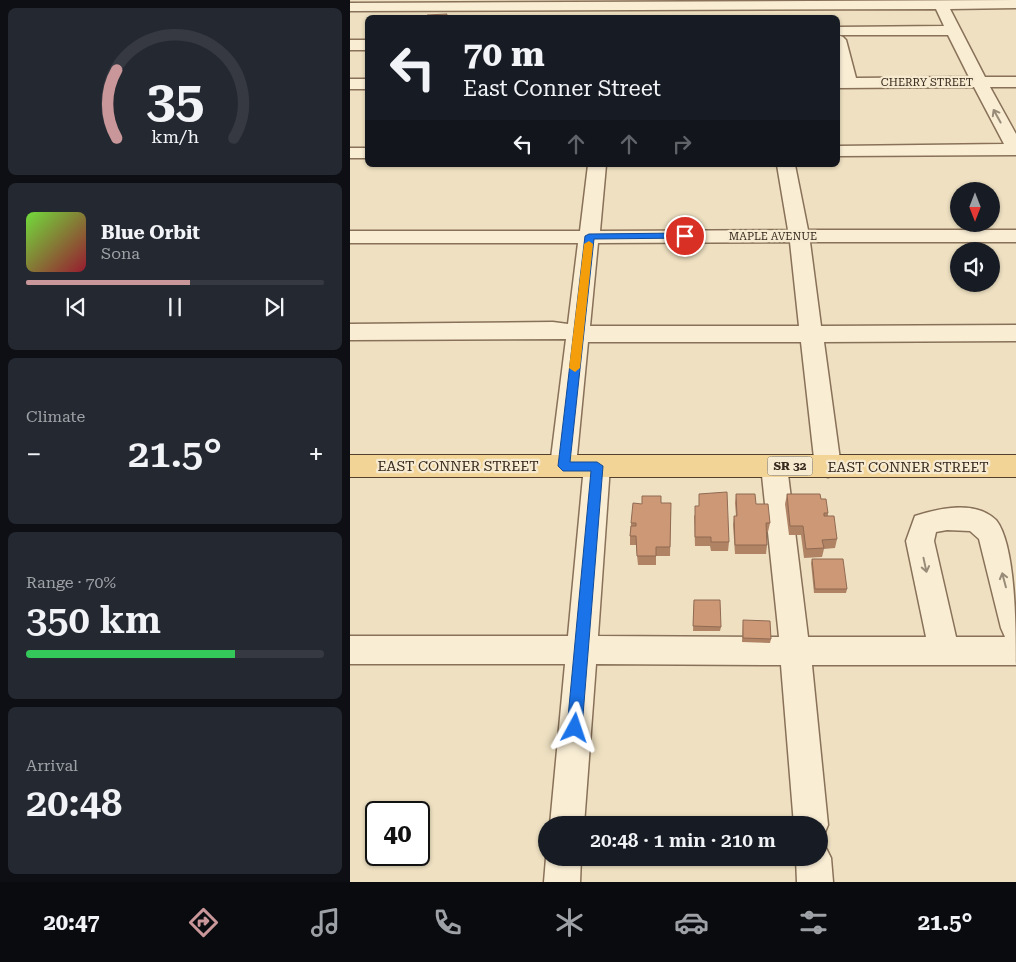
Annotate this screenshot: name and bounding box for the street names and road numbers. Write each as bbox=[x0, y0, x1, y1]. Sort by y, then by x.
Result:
street label: CHERRY STREET bbox=[881, 76, 973, 89]
street label: MAPLE AVENUE bbox=[729, 230, 817, 243]
road number: SR 32 bbox=[768, 456, 812, 476]
street label: EAST CONNER STREET bbox=[377, 458, 539, 474]
street label: EAST CONNER STREET bbox=[827, 459, 989, 475]

